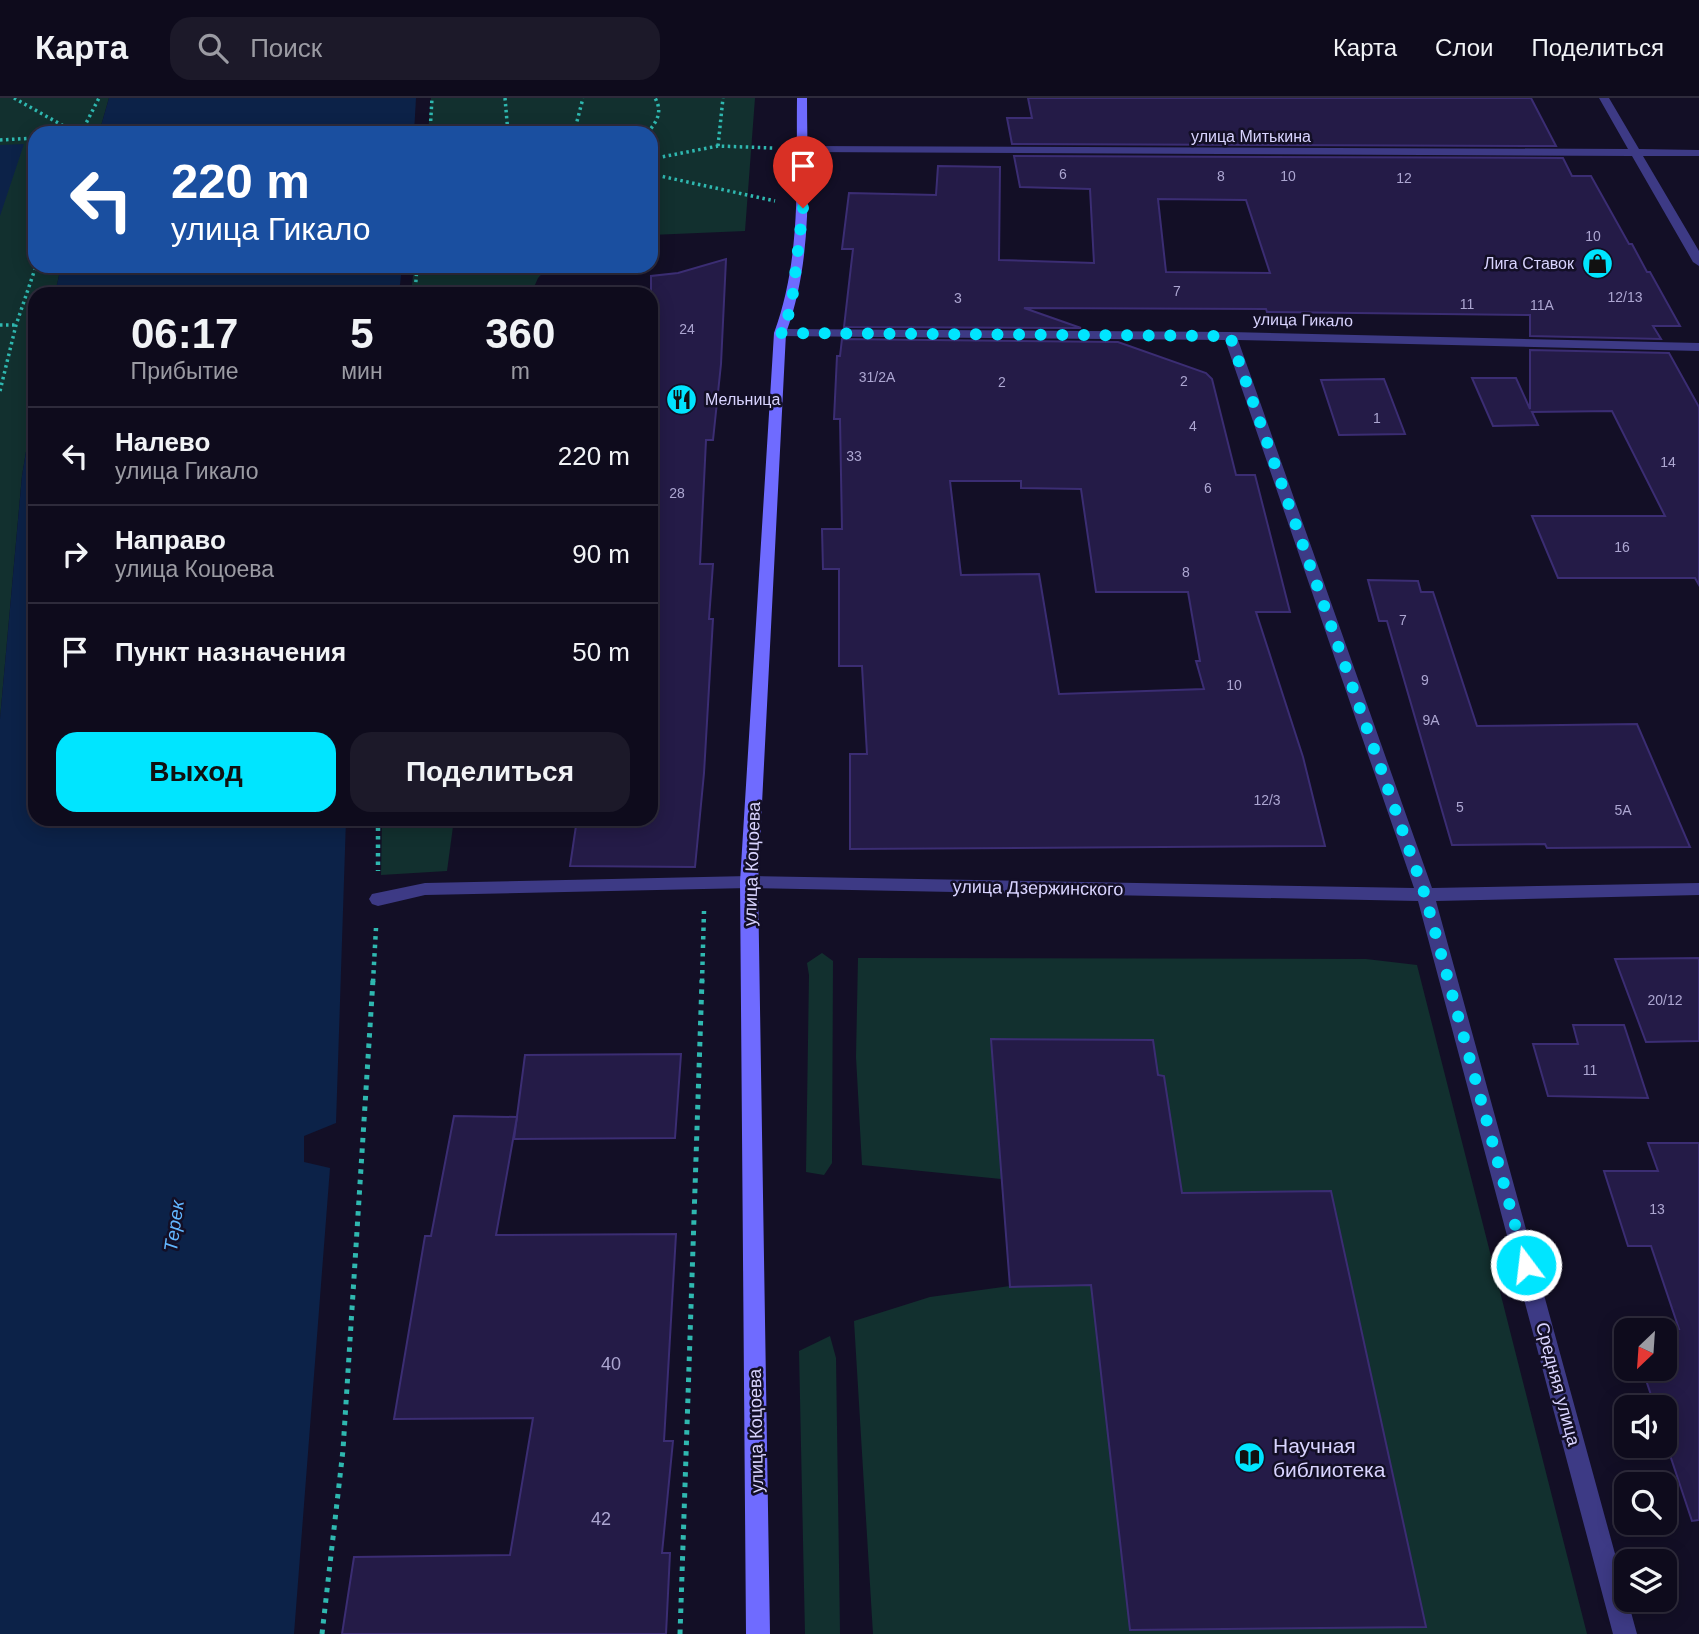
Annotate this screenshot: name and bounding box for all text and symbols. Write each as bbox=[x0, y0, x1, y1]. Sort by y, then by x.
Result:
search box bbox=[170, 17, 660, 80]
text: Карта bbox=[35, 29, 128, 66]
icon: search bbox=[194, 29, 232, 67]
text: Поиск bbox=[250, 33, 322, 63]
text: Карта bbox=[1333, 34, 1397, 61]
text: Слои bbox=[1435, 34, 1493, 61]
text: Поделиться bbox=[1531, 34, 1664, 61]
street label: улица Митькина bbox=[1191, 128, 1311, 145]
pin bbox=[773, 136, 833, 208]
icon: arrive bbox=[784, 147, 822, 185]
icon: left bbox=[56, 154, 147, 245]
text: 220 m bbox=[171, 154, 310, 208]
house number: 6 bbox=[1059, 166, 1067, 182]
house number: 8 bbox=[1217, 168, 1225, 184]
house number: 10 bbox=[1280, 168, 1296, 184]
house number: 12 bbox=[1396, 170, 1412, 186]
text: улица Гикало bbox=[171, 211, 371, 247]
house number: 10 bbox=[1585, 228, 1601, 244]
shop icon: Лига Ставок bbox=[1580, 246, 1614, 280]
place label: Лига Ставок bbox=[1484, 255, 1575, 272]
house number: 7 bbox=[1173, 283, 1181, 299]
house number: 12/13 bbox=[1607, 289, 1643, 305]
house number: 3 bbox=[954, 290, 962, 306]
house number: 11 bbox=[1460, 296, 1474, 312]
house number: 11А bbox=[1530, 297, 1555, 313]
text: 06:17 bbox=[131, 310, 238, 357]
text: 5 bbox=[350, 310, 374, 357]
text: 360 bbox=[485, 310, 555, 357]
street label: улица Гикало bbox=[1253, 311, 1353, 329]
house number: 24 bbox=[679, 321, 695, 337]
text: Прибытие bbox=[131, 358, 239, 384]
text: мин bbox=[341, 358, 383, 384]
text: m bbox=[511, 358, 530, 384]
house number: 31/2А bbox=[859, 369, 896, 385]
house number: 2 bbox=[1180, 373, 1188, 389]
house number: 2 bbox=[998, 374, 1006, 390]
restaurant icon: Мельница bbox=[665, 382, 699, 416]
place label: Мельница bbox=[705, 391, 780, 408]
house number: 1 bbox=[1373, 410, 1381, 426]
house number: 4 bbox=[1189, 418, 1197, 434]
text: Налево bbox=[115, 427, 210, 457]
icon: left bbox=[56, 437, 94, 475]
text: 220 m bbox=[558, 441, 630, 471]
house number: 33 bbox=[846, 448, 862, 464]
house number: 14 bbox=[1660, 454, 1676, 470]
text: улица Гикало bbox=[115, 458, 258, 484]
house number: 6 bbox=[1204, 480, 1212, 496]
house number: 28 bbox=[669, 485, 685, 501]
text: Направо bbox=[115, 525, 226, 555]
icon: right bbox=[56, 535, 94, 573]
text: 90 m bbox=[572, 539, 630, 569]
house number: 16 bbox=[1614, 539, 1630, 555]
text: улица Коцоева bbox=[115, 556, 274, 582]
house number: 8 bbox=[1182, 564, 1190, 580]
house number: 7 bbox=[1399, 612, 1407, 628]
icon: arrive bbox=[56, 633, 94, 671]
text: Пункт назначения bbox=[115, 637, 346, 667]
text: 50 m bbox=[572, 637, 630, 667]
house number: 9 bbox=[1421, 672, 1429, 688]
house number: 10 bbox=[1226, 677, 1242, 693]
house number: 9А bbox=[1422, 712, 1440, 728]
button: Выход bbox=[56, 732, 336, 812]
button: Поделиться bbox=[350, 732, 630, 812]
house number: 12/3 bbox=[1253, 792, 1281, 808]
house number: 5 bbox=[1456, 799, 1464, 815]
street label: улица Коцоева bbox=[740, 800, 764, 927]
house number: 5А bbox=[1614, 802, 1632, 818]
street label: улица Дзержинского bbox=[953, 877, 1123, 899]
house number: 20/12 bbox=[1647, 992, 1683, 1008]
house number: 11 bbox=[1583, 1062, 1597, 1078]
water label: Терек bbox=[160, 1198, 188, 1253]
house number: 13 bbox=[1649, 1201, 1665, 1217]
position arrow bbox=[1489, 1228, 1563, 1302]
north arrow bbox=[1614, 1318, 1676, 1381]
map controls bbox=[1614, 1318, 1677, 1612]
street label: Средняя улица bbox=[1532, 1320, 1584, 1449]
house number: 40 bbox=[601, 1354, 621, 1374]
street label: улица Коцоева bbox=[745, 1368, 767, 1493]
button: sound bbox=[1614, 1395, 1677, 1458]
place label: Научная библиотека bbox=[1273, 1434, 1386, 1481]
library icon: Научная библиотека bbox=[1233, 1440, 1267, 1474]
button: search bbox=[1614, 1472, 1677, 1535]
house number: 42 bbox=[591, 1509, 611, 1529]
button: layers bbox=[1614, 1549, 1677, 1612]

